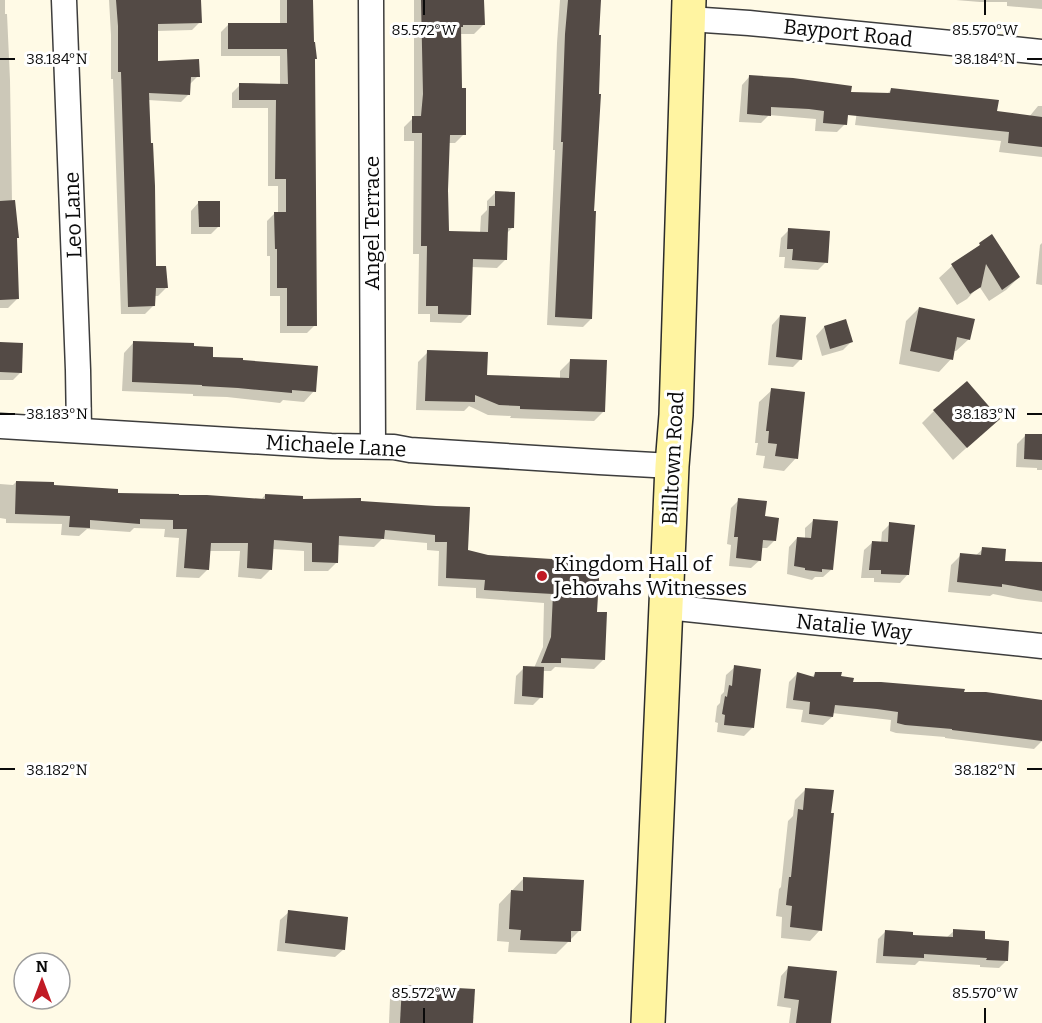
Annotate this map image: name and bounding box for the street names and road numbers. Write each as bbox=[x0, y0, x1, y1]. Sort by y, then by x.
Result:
street label: Bayport Road bbox=[782, 13, 914, 53]
street label: Angel Terrace bbox=[359, 156, 385, 290]
street label: Leo Lane bbox=[58, 171, 88, 259]
street label: Billtown Road bbox=[657, 390, 689, 526]
street label: Michaele Lane bbox=[265, 429, 407, 463]
street label: Natalie Way bbox=[795, 608, 914, 646]

